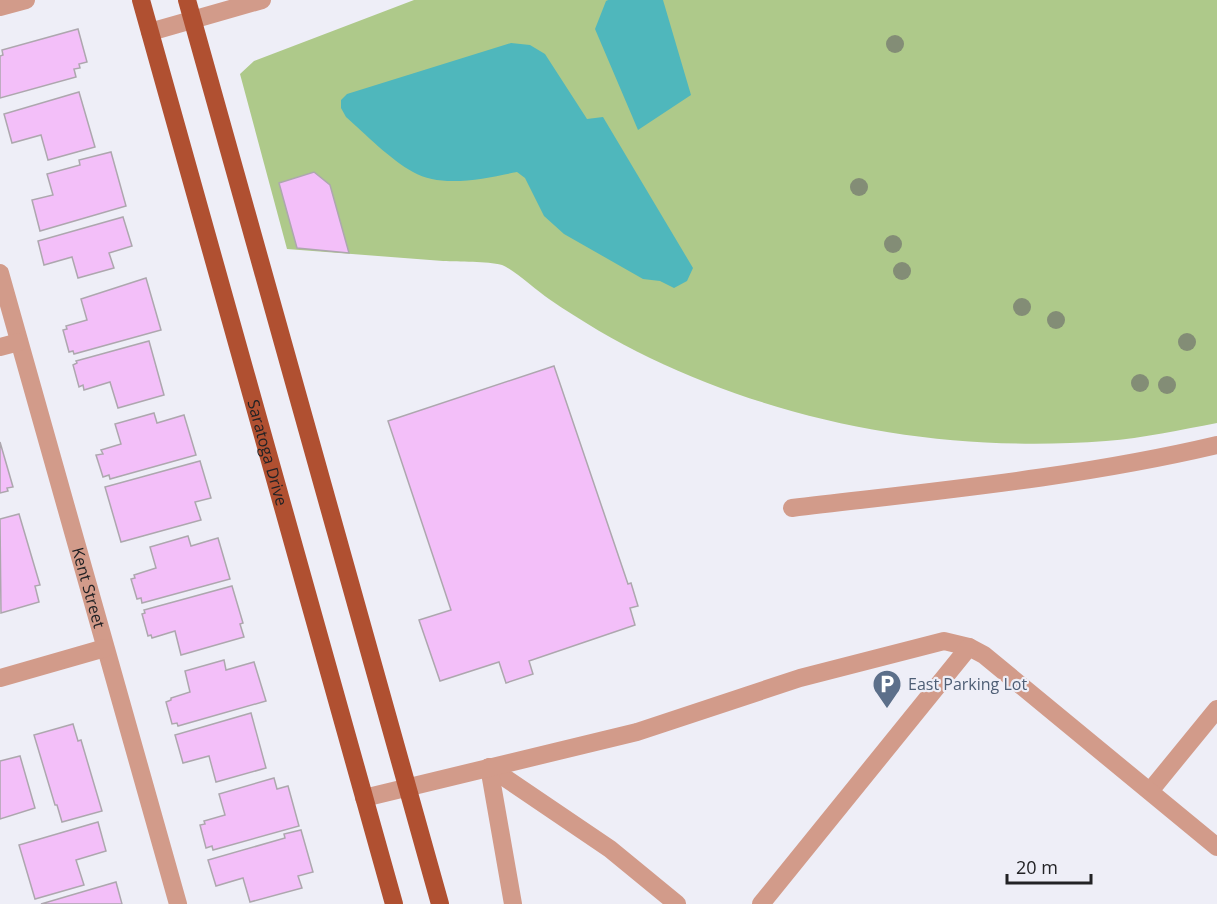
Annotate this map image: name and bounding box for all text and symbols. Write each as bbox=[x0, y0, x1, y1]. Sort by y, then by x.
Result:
street label: Saratoga Drive bbox=[242, 397, 293, 508]
street label: Kent Street bbox=[67, 545, 111, 631]
parking icon: East Parking Lot bbox=[871, 668, 903, 710]
place label: East Parking Lot bbox=[908, 673, 1027, 695]
scale bar bbox=[1007, 847, 1091, 885]
text: 20 m bbox=[1016, 855, 1058, 879]

